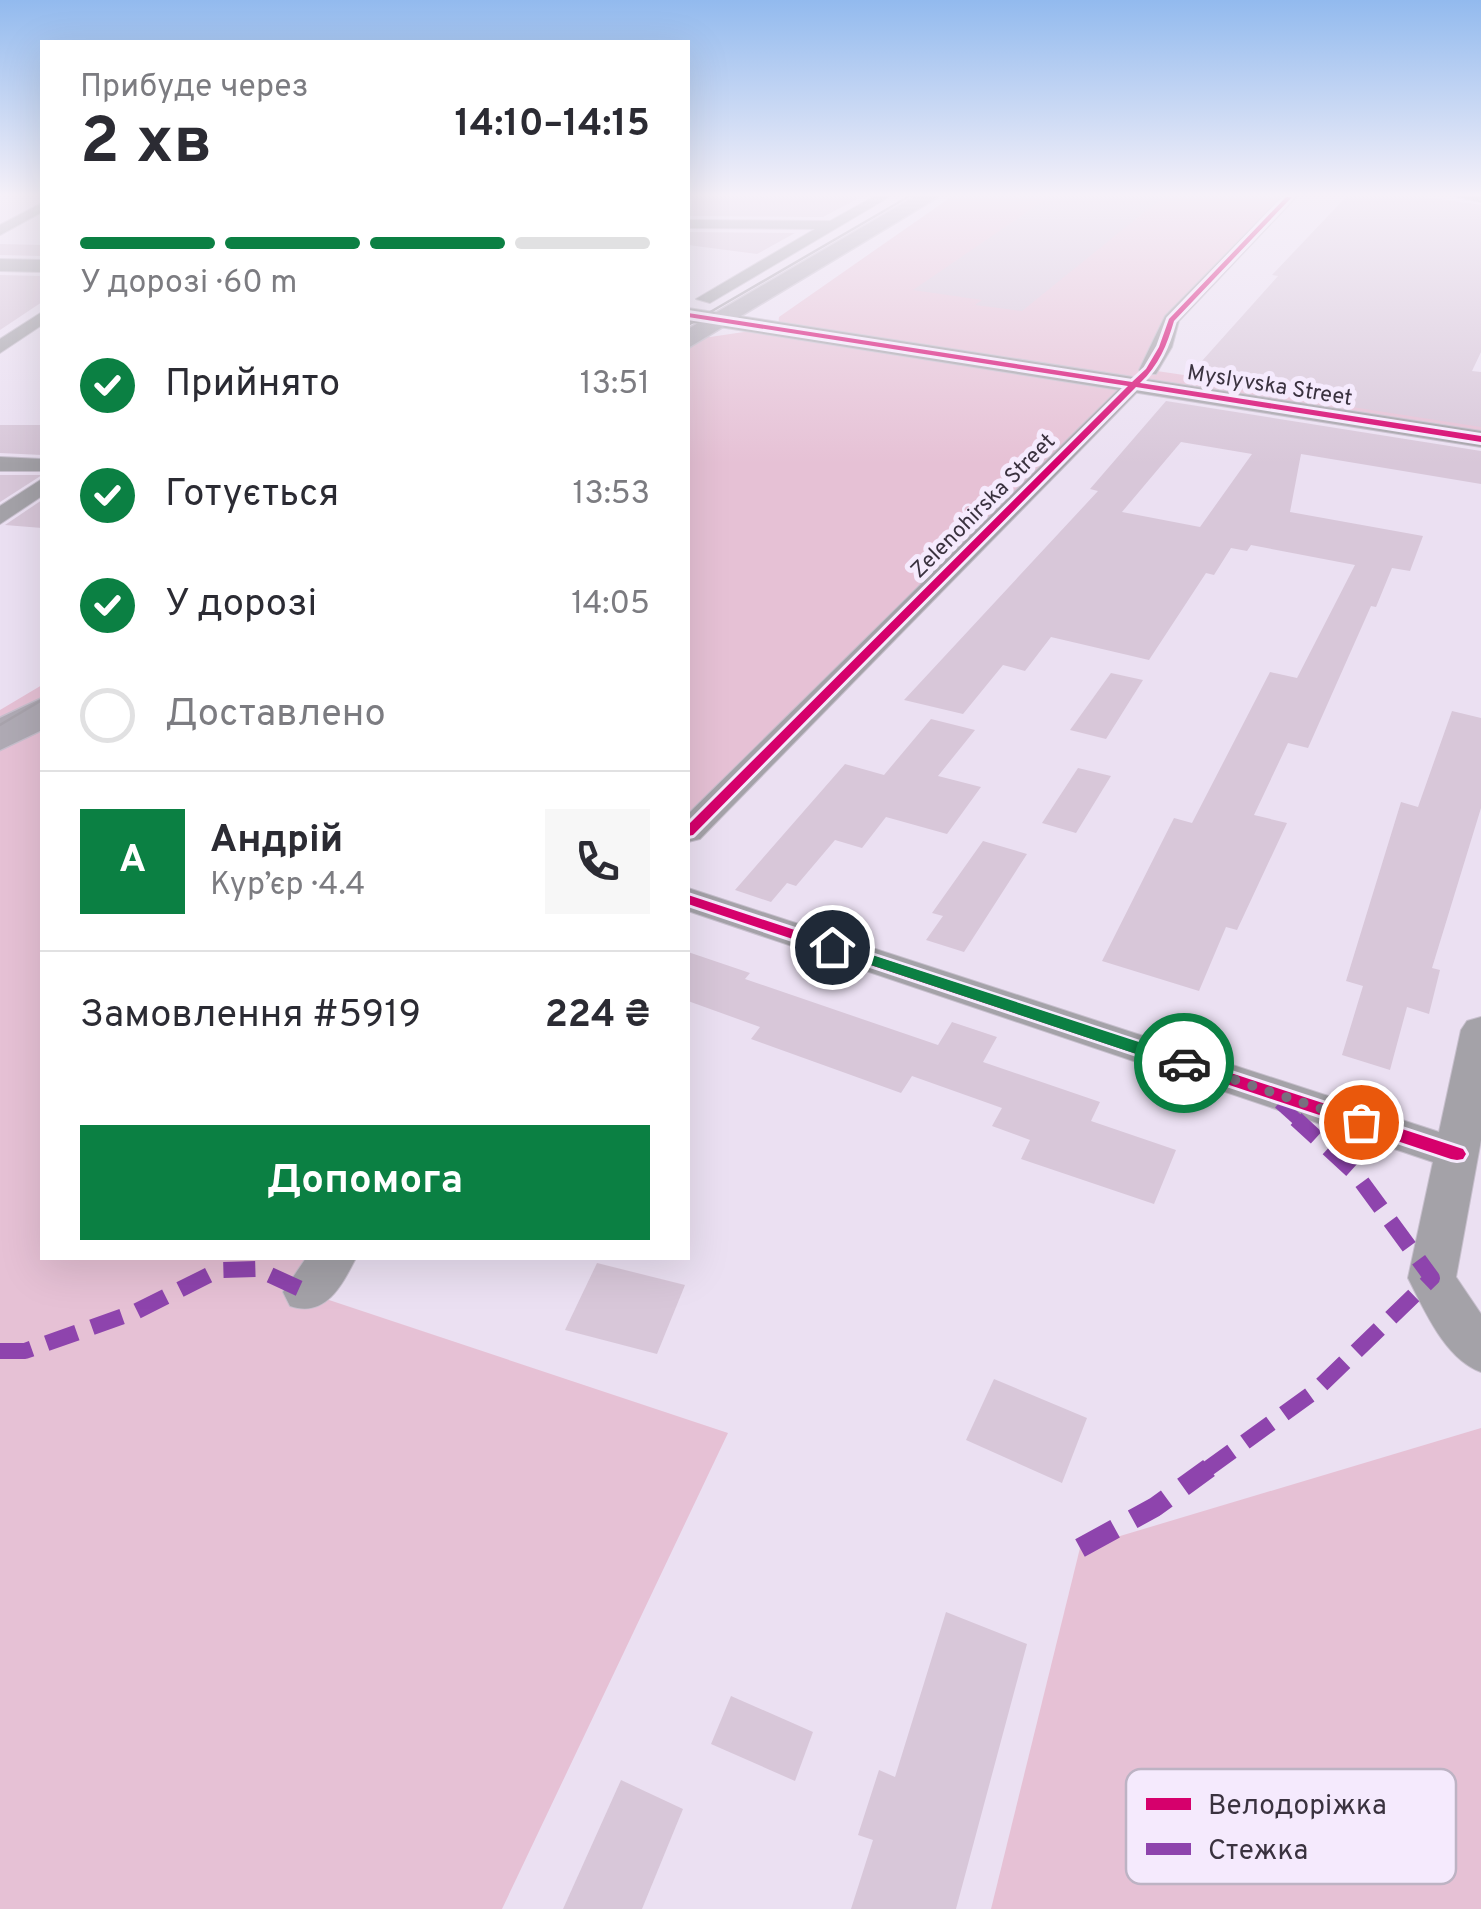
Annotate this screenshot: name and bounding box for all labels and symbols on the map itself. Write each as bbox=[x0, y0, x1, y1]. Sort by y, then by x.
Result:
street label: Myslyvska Street bbox=[1185, 360, 1354, 413]
street label: Zelenohirska Street bbox=[906, 429, 1062, 585]
pin bbox=[790, 905, 875, 990]
courier bbox=[1134, 1013, 1234, 1113]
pin bbox=[1319, 1080, 1404, 1165]
legend bbox=[1126, 1769, 1456, 1884]
text: Велодоріжка bbox=[1208, 1789, 1387, 1825]
text: Стежка bbox=[1208, 1834, 1308, 1870]

